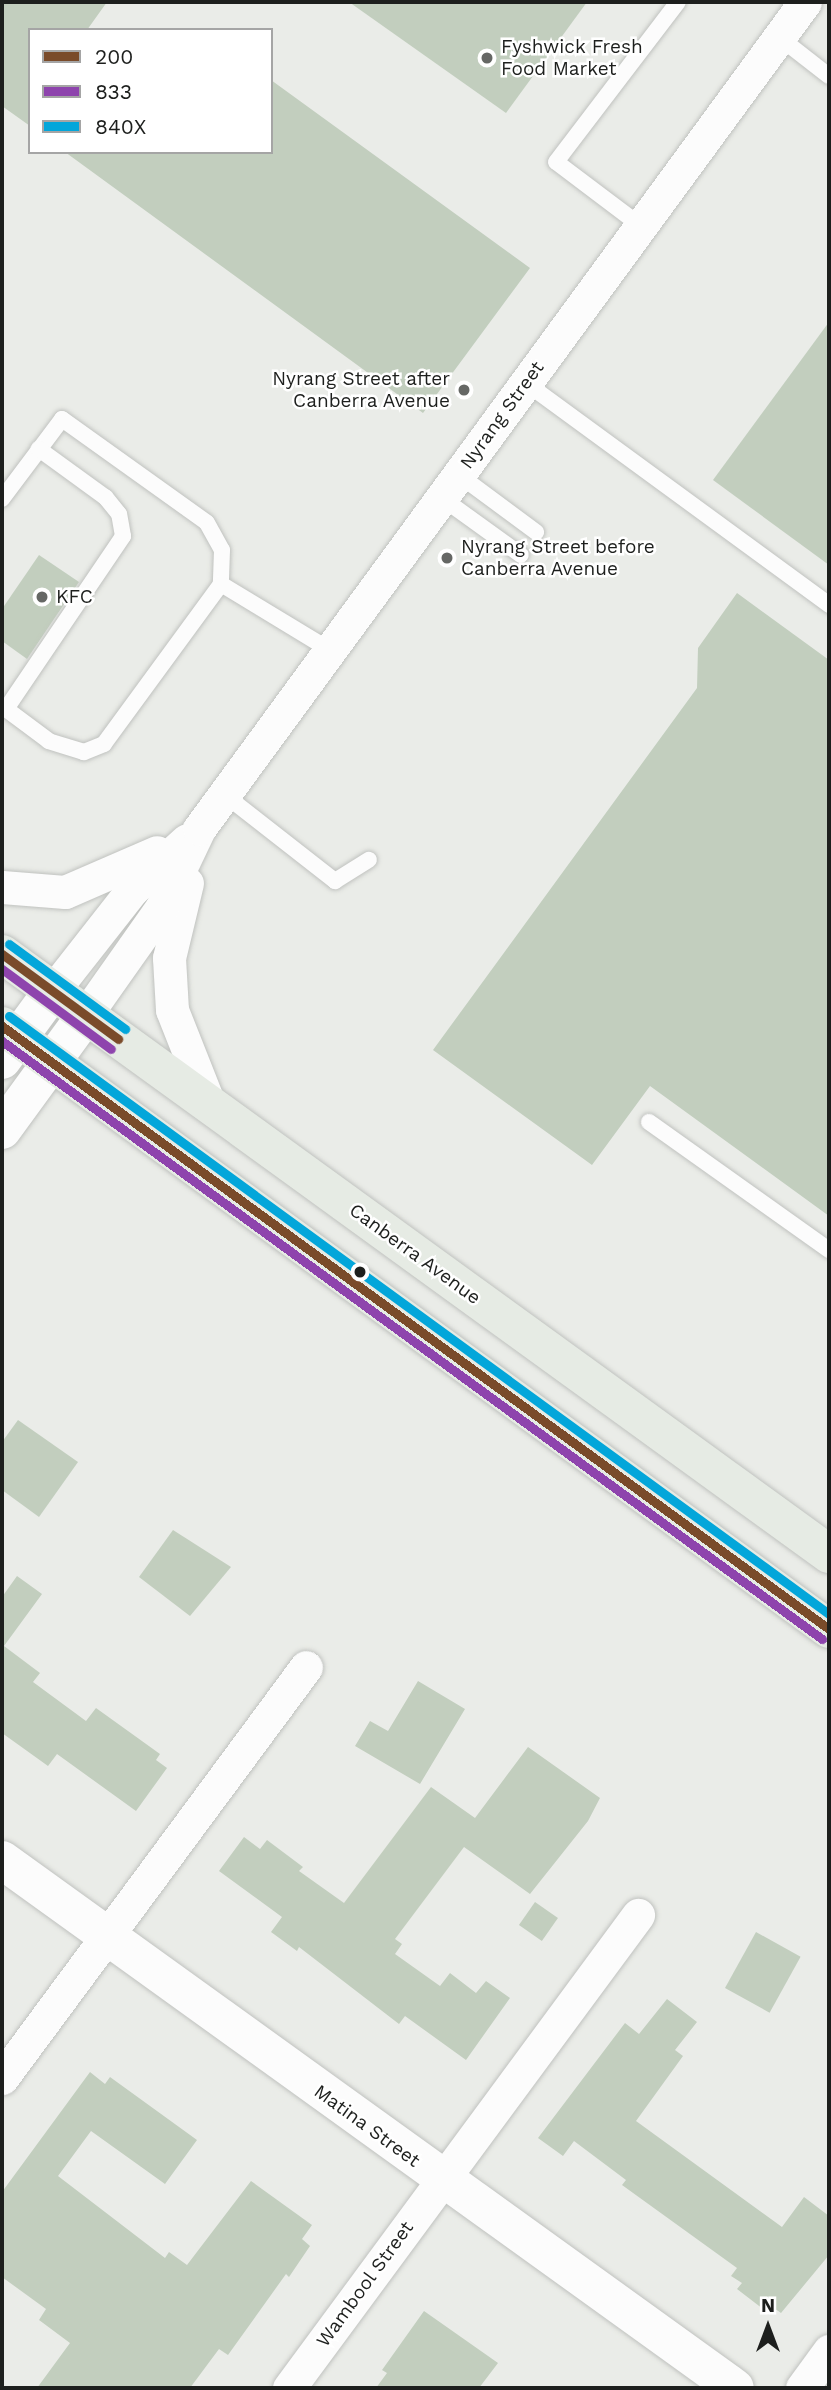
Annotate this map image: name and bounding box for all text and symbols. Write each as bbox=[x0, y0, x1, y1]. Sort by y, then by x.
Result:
legend bbox=[28, 28, 273, 154]
place label: Fyshwick Fresh Food Market bbox=[501, 36, 643, 80]
text: 200 bbox=[95, 44, 133, 69]
marker: Fyshwick Fresh Food Market bbox=[479, 50, 495, 66]
text: 833 bbox=[95, 79, 132, 104]
text: 840X bbox=[95, 114, 146, 139]
street label: Nyrang Street bbox=[455, 357, 549, 473]
place label: Nyrang Street after Canberra Avenue bbox=[272, 368, 450, 412]
marker: Nyrang Street after Canberra Avenue bbox=[456, 382, 472, 398]
place label: Nyrang Street before Canberra Avenue bbox=[461, 536, 655, 580]
marker: Nyrang Street before Canberra Avenue bbox=[439, 550, 455, 566]
place label: KFC bbox=[56, 586, 93, 608]
marker: KFC bbox=[34, 589, 50, 605]
street label: Canberra Avenue bbox=[344, 1198, 486, 1310]
unlabelled marker bbox=[353, 1265, 367, 1279]
street label: Matina Street bbox=[309, 2080, 425, 2172]
street label: Wambool Street bbox=[312, 2216, 418, 2352]
north arrow bbox=[733, 2292, 803, 2362]
text: N bbox=[761, 2294, 775, 2317]

